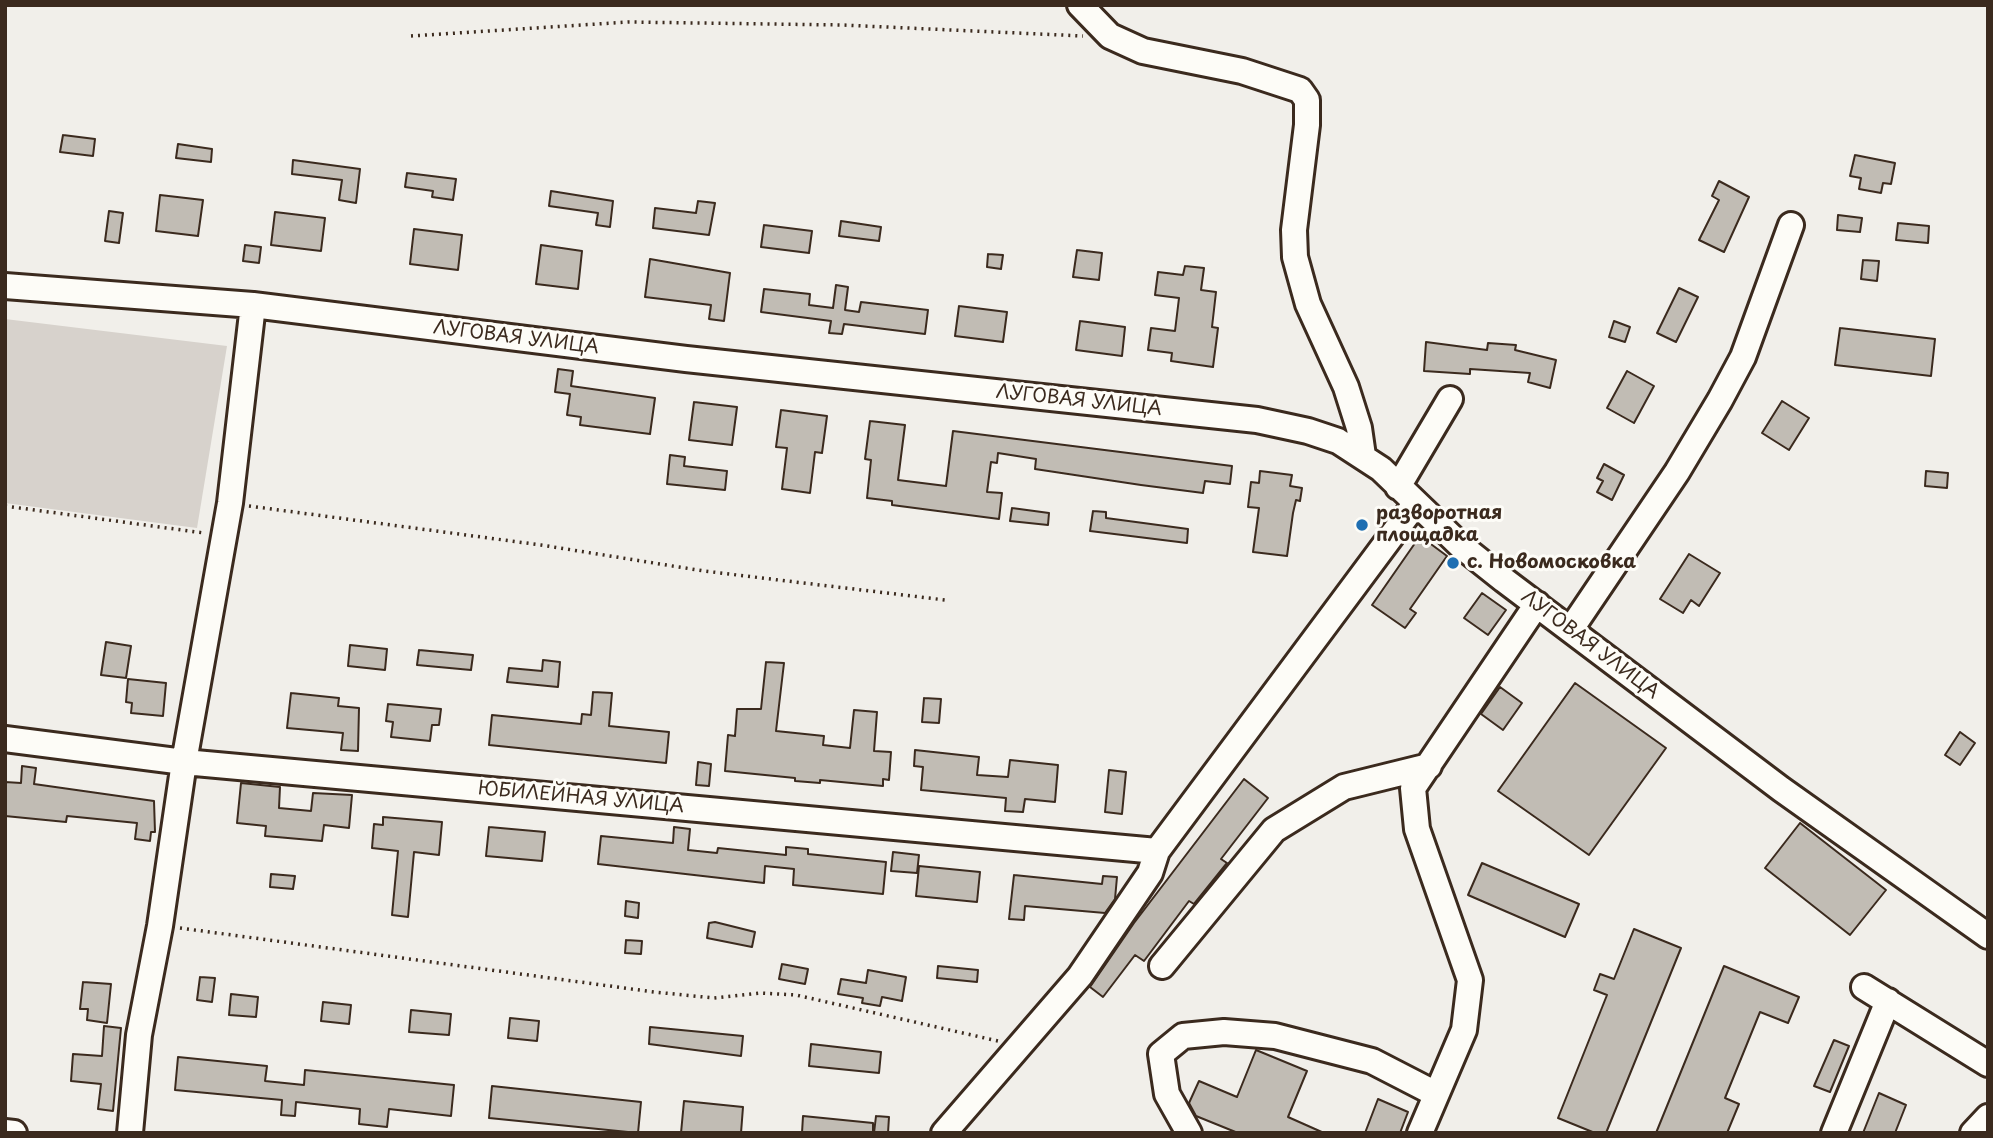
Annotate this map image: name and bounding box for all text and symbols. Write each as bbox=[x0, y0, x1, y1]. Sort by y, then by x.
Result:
street label: ЛУГОВАЯ УЛИЦА bbox=[432, 317, 600, 359]
street label: ЛУГОВАЯ УЛИЦА bbox=[995, 381, 1163, 421]
place label: разворотная площадка bbox=[1376, 503, 1502, 547]
marker: разворотная площадка bbox=[1354, 517, 1370, 533]
place label: с. Новомосковка bbox=[1467, 552, 1636, 574]
marker: с. Новомосковка bbox=[1445, 555, 1461, 571]
street label: ЛУГОВАЯ УЛИЦА bbox=[1517, 586, 1663, 704]
street label: ЮБИЛЕЙНАЯ УЛИЦА bbox=[477, 778, 685, 818]

